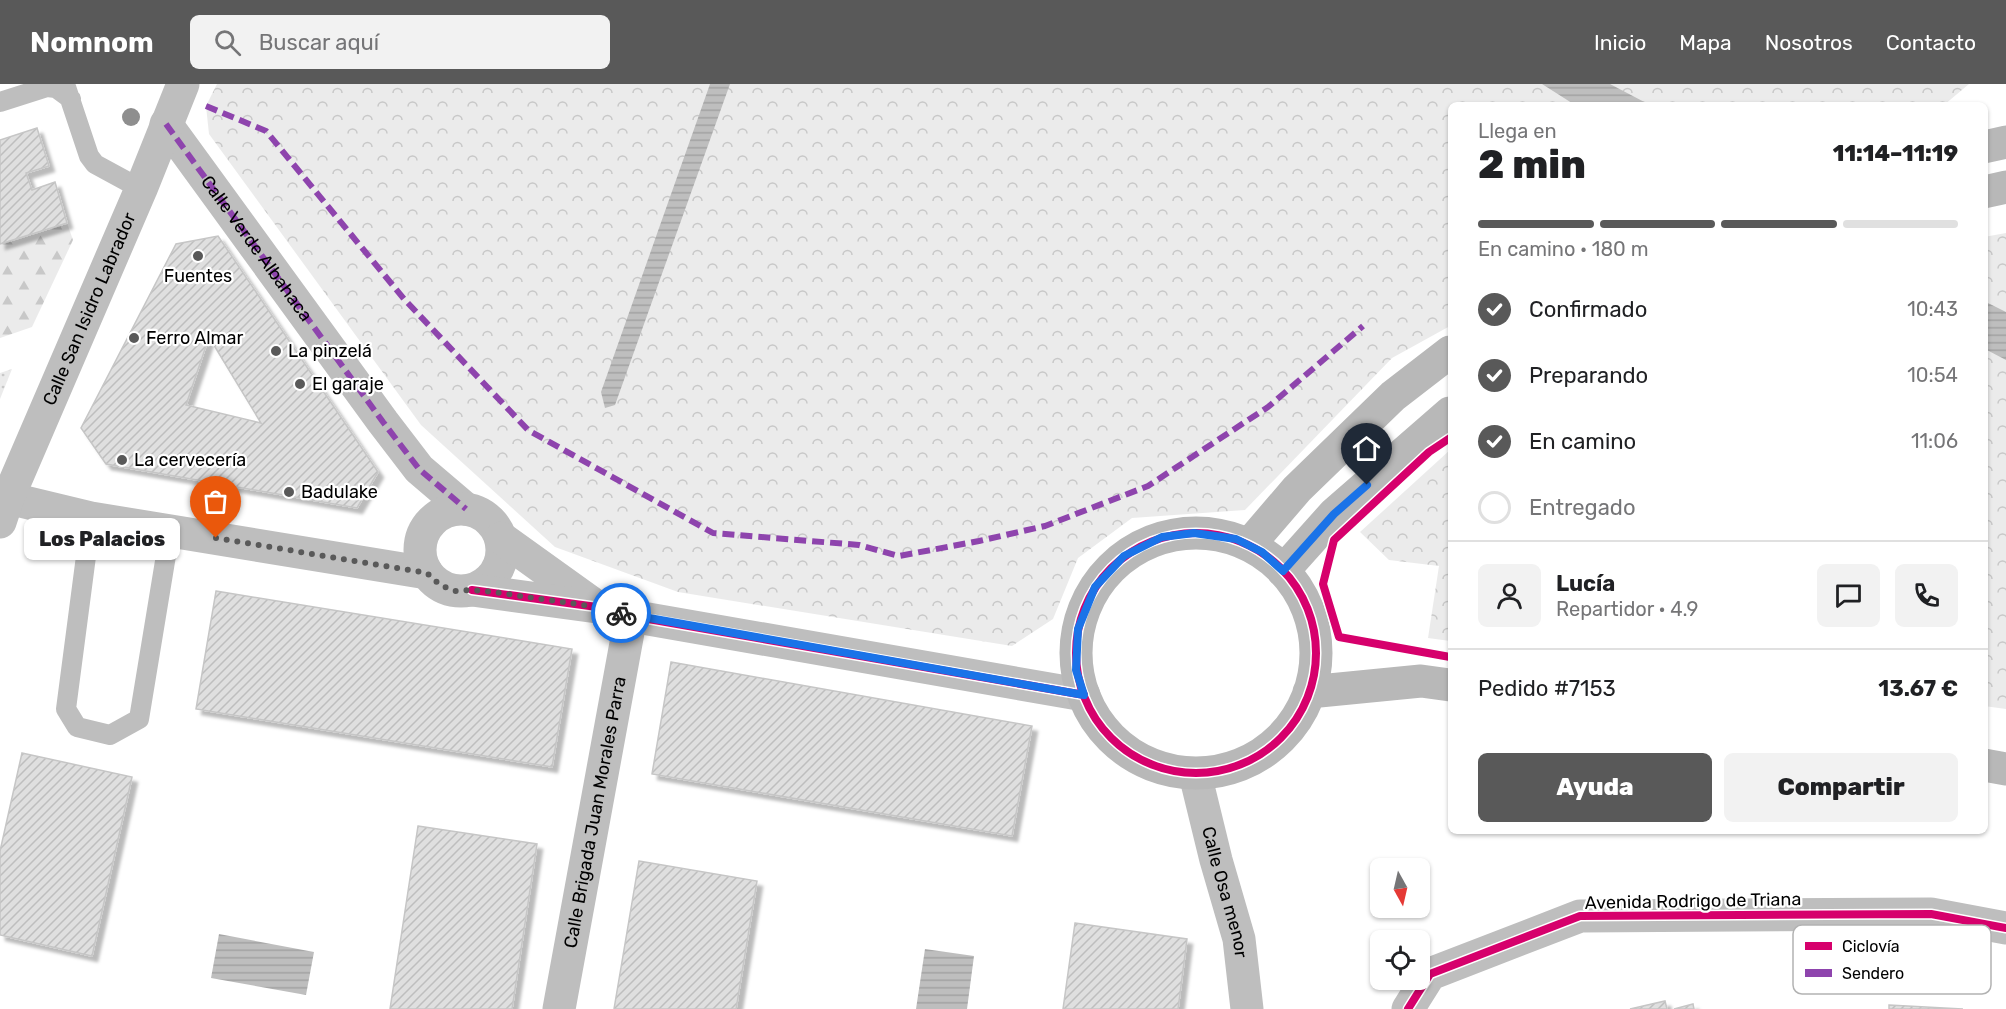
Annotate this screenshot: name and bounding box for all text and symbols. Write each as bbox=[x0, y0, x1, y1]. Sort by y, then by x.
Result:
search box bbox=[190, 15, 610, 69]
text: Nomnom bbox=[30, 26, 154, 59]
icon: search bbox=[211, 26, 244, 59]
text: Buscar aquí bbox=[259, 29, 379, 56]
text: Inicio bbox=[1594, 30, 1646, 55]
text: Mapa bbox=[1679, 30, 1732, 55]
text: Nosotros bbox=[1765, 30, 1853, 55]
text: Contacto bbox=[1886, 30, 1976, 55]
text: Llega en bbox=[1478, 119, 1557, 143]
text: 11:14–11:19 bbox=[1833, 140, 1958, 167]
text: 2 min bbox=[1478, 142, 1586, 188]
street label: Calle Verde Albahaca bbox=[196, 171, 317, 326]
street label: Calle San Isidro Labrador bbox=[38, 209, 141, 409]
text: En camino · 180 m bbox=[1478, 237, 1649, 261]
marker: Fuentes bbox=[191, 249, 205, 263]
place label: Fuentes bbox=[164, 265, 232, 287]
icon: check bbox=[1478, 293, 1511, 326]
text: Confirmado bbox=[1529, 296, 1647, 323]
text: 10:43 bbox=[1907, 297, 1958, 321]
place label: Ferro Almar bbox=[146, 327, 244, 349]
marker: Ferro Almar bbox=[127, 331, 141, 345]
place label: La pinzelá bbox=[288, 340, 372, 362]
marker: La pinzelá bbox=[269, 344, 283, 358]
icon: check bbox=[1478, 359, 1511, 392]
text: Preparando bbox=[1529, 362, 1648, 389]
text: 10:54 bbox=[1907, 363, 1958, 387]
place label: El garaje bbox=[312, 373, 384, 395]
marker: El garaje bbox=[293, 377, 307, 391]
pin bbox=[1341, 423, 1392, 485]
icon: check bbox=[1478, 425, 1511, 458]
text: En camino bbox=[1529, 428, 1636, 455]
text: 11:06 bbox=[1911, 429, 1958, 453]
icon: home bbox=[1350, 432, 1383, 465]
place label: La cervecería bbox=[134, 449, 246, 471]
marker: La cervecería bbox=[115, 453, 129, 467]
pin bbox=[190, 476, 241, 538]
place label: Badulake bbox=[301, 481, 378, 503]
icon: bag bbox=[199, 485, 232, 518]
marker: Badulake bbox=[282, 485, 296, 499]
text: Entregado bbox=[1529, 494, 1636, 521]
callout: Los Palacios bbox=[24, 517, 180, 559]
text: Los Palacios bbox=[39, 527, 165, 551]
button: person bbox=[1478, 564, 1541, 627]
button: chat bbox=[1817, 564, 1880, 627]
button: phone bbox=[1895, 564, 1958, 627]
text: Lucía bbox=[1556, 570, 1615, 597]
courier bbox=[591, 583, 651, 643]
icon: bike bbox=[605, 597, 638, 630]
text: Repartidor · 4.9 bbox=[1556, 597, 1698, 621]
street label: Calle Brigada Juan Morales Parra bbox=[559, 675, 631, 950]
text: Pedido #7153 bbox=[1478, 675, 1616, 702]
text: 13.67 € bbox=[1878, 675, 1958, 702]
button: Ayuda bbox=[1478, 753, 1712, 822]
button: Compartir bbox=[1724, 753, 1958, 822]
street label: Calle Osa menor bbox=[1197, 824, 1252, 959]
north arrow bbox=[1370, 858, 1430, 918]
map controls bbox=[1370, 858, 1430, 990]
street label: Avenida Rodrigo de Triana bbox=[1585, 888, 1801, 914]
legend bbox=[1793, 925, 1991, 994]
button: locate bbox=[1370, 930, 1430, 990]
text: Ciclovía bbox=[1842, 937, 1900, 956]
text: Sendero bbox=[1842, 964, 1904, 983]

